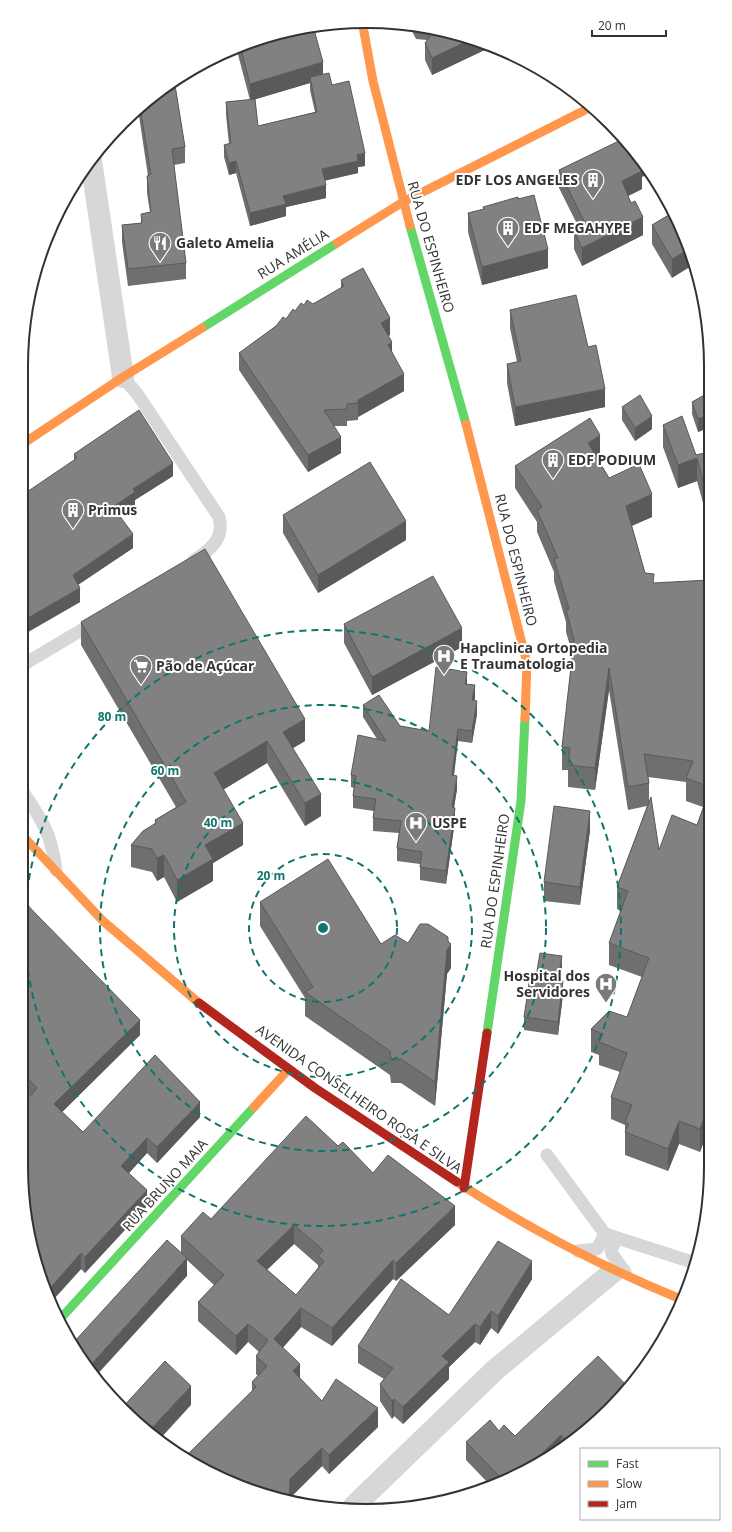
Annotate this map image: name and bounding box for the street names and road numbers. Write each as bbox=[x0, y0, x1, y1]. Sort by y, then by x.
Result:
street label: RUA DO ESPINHEIRO bbox=[404, 179, 459, 315]
street label: RUA AMÉLIA bbox=[254, 224, 332, 283]
street label: RUA DO ESPINHEIRO bbox=[491, 492, 542, 628]
street label: RUA DO ESPINHEIRO bbox=[476, 812, 513, 950]
street label: AVENIDA CONSELHEIRO ROSA E SILVA bbox=[252, 1020, 466, 1177]
street label: RUA BRUNO MAIA bbox=[118, 1134, 211, 1235]

